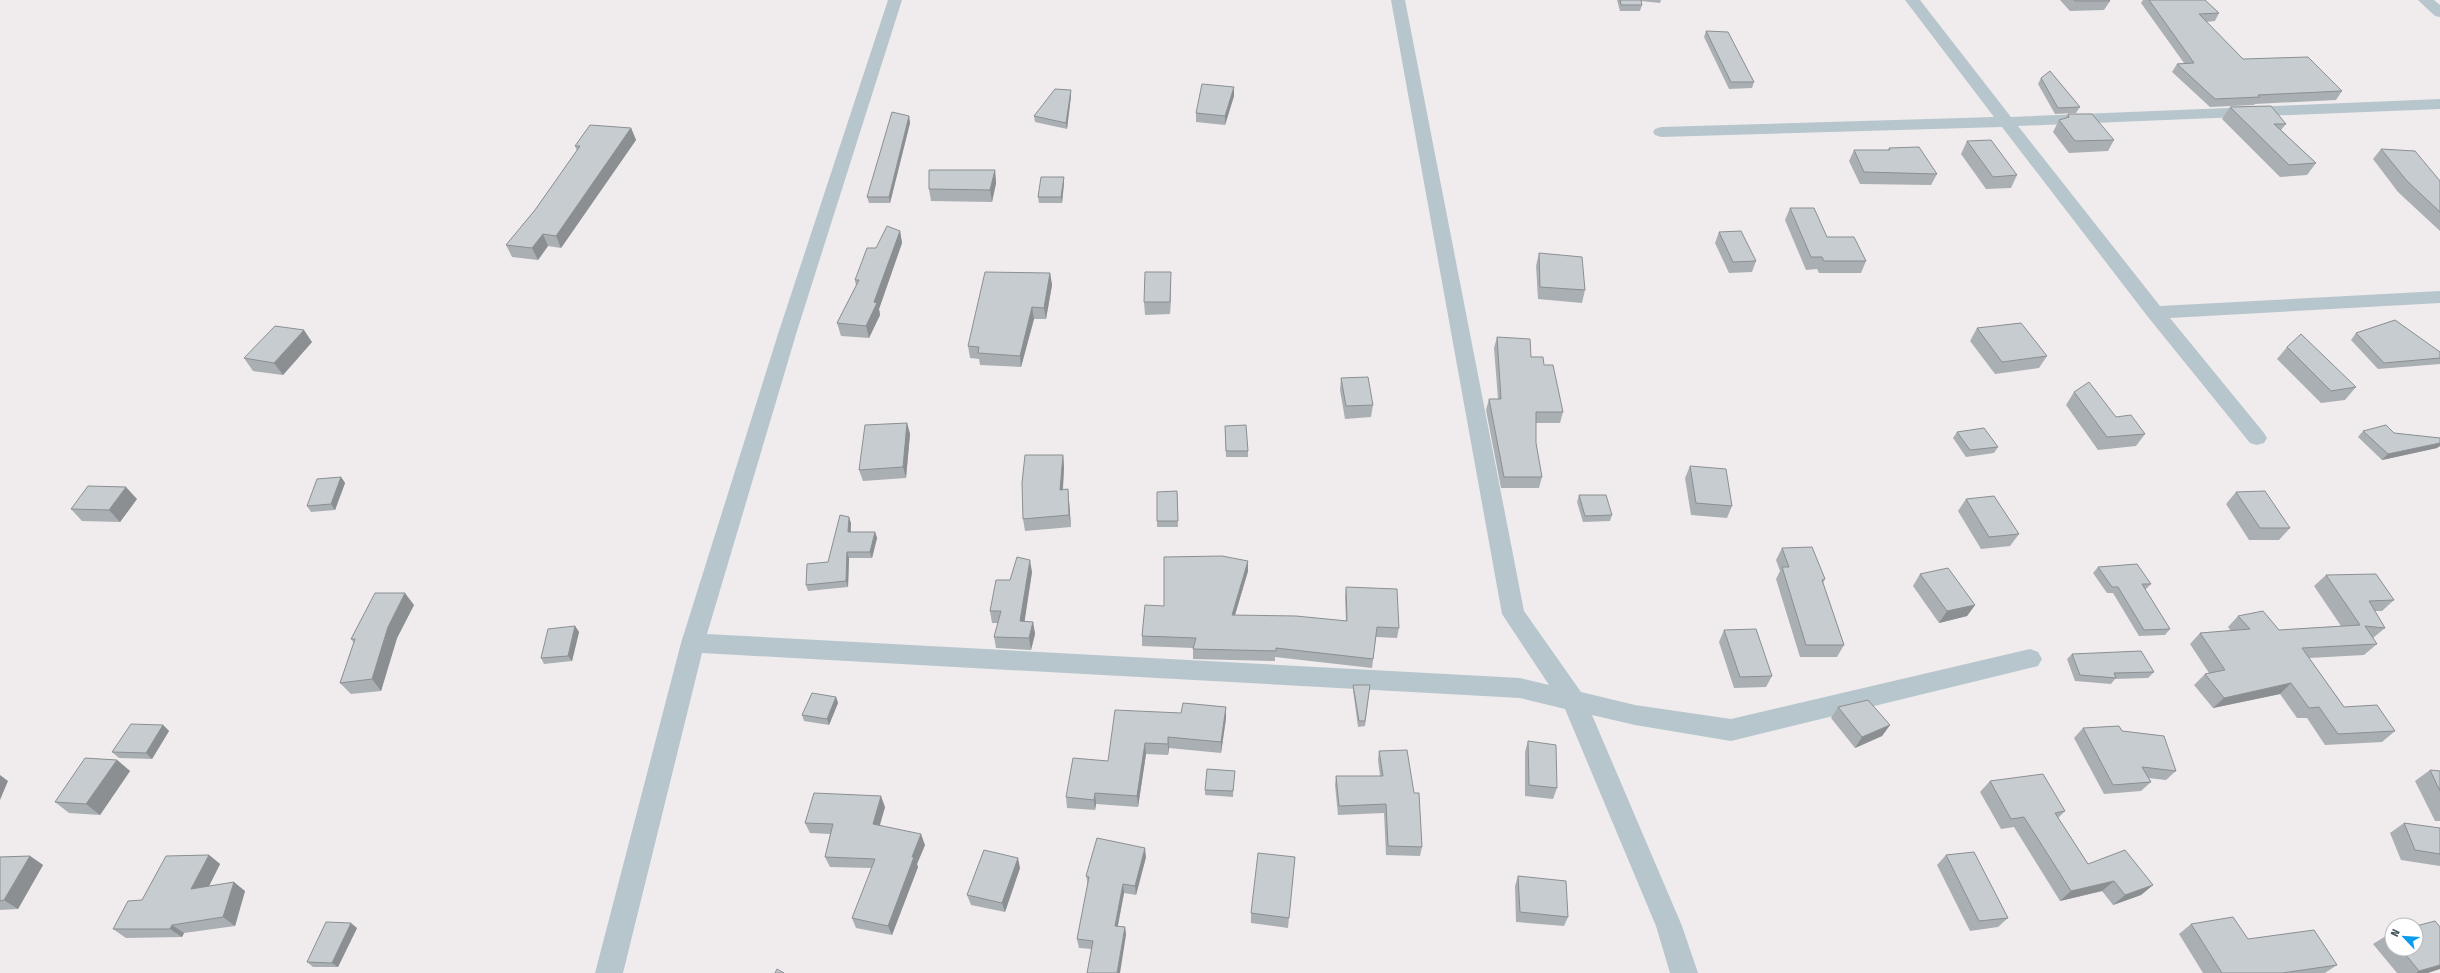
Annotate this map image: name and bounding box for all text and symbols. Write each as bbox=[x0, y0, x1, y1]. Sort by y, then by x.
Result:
north arrow bbox=[2384, 917, 2424, 957]
text: N bbox=[2388, 927, 2403, 939]

